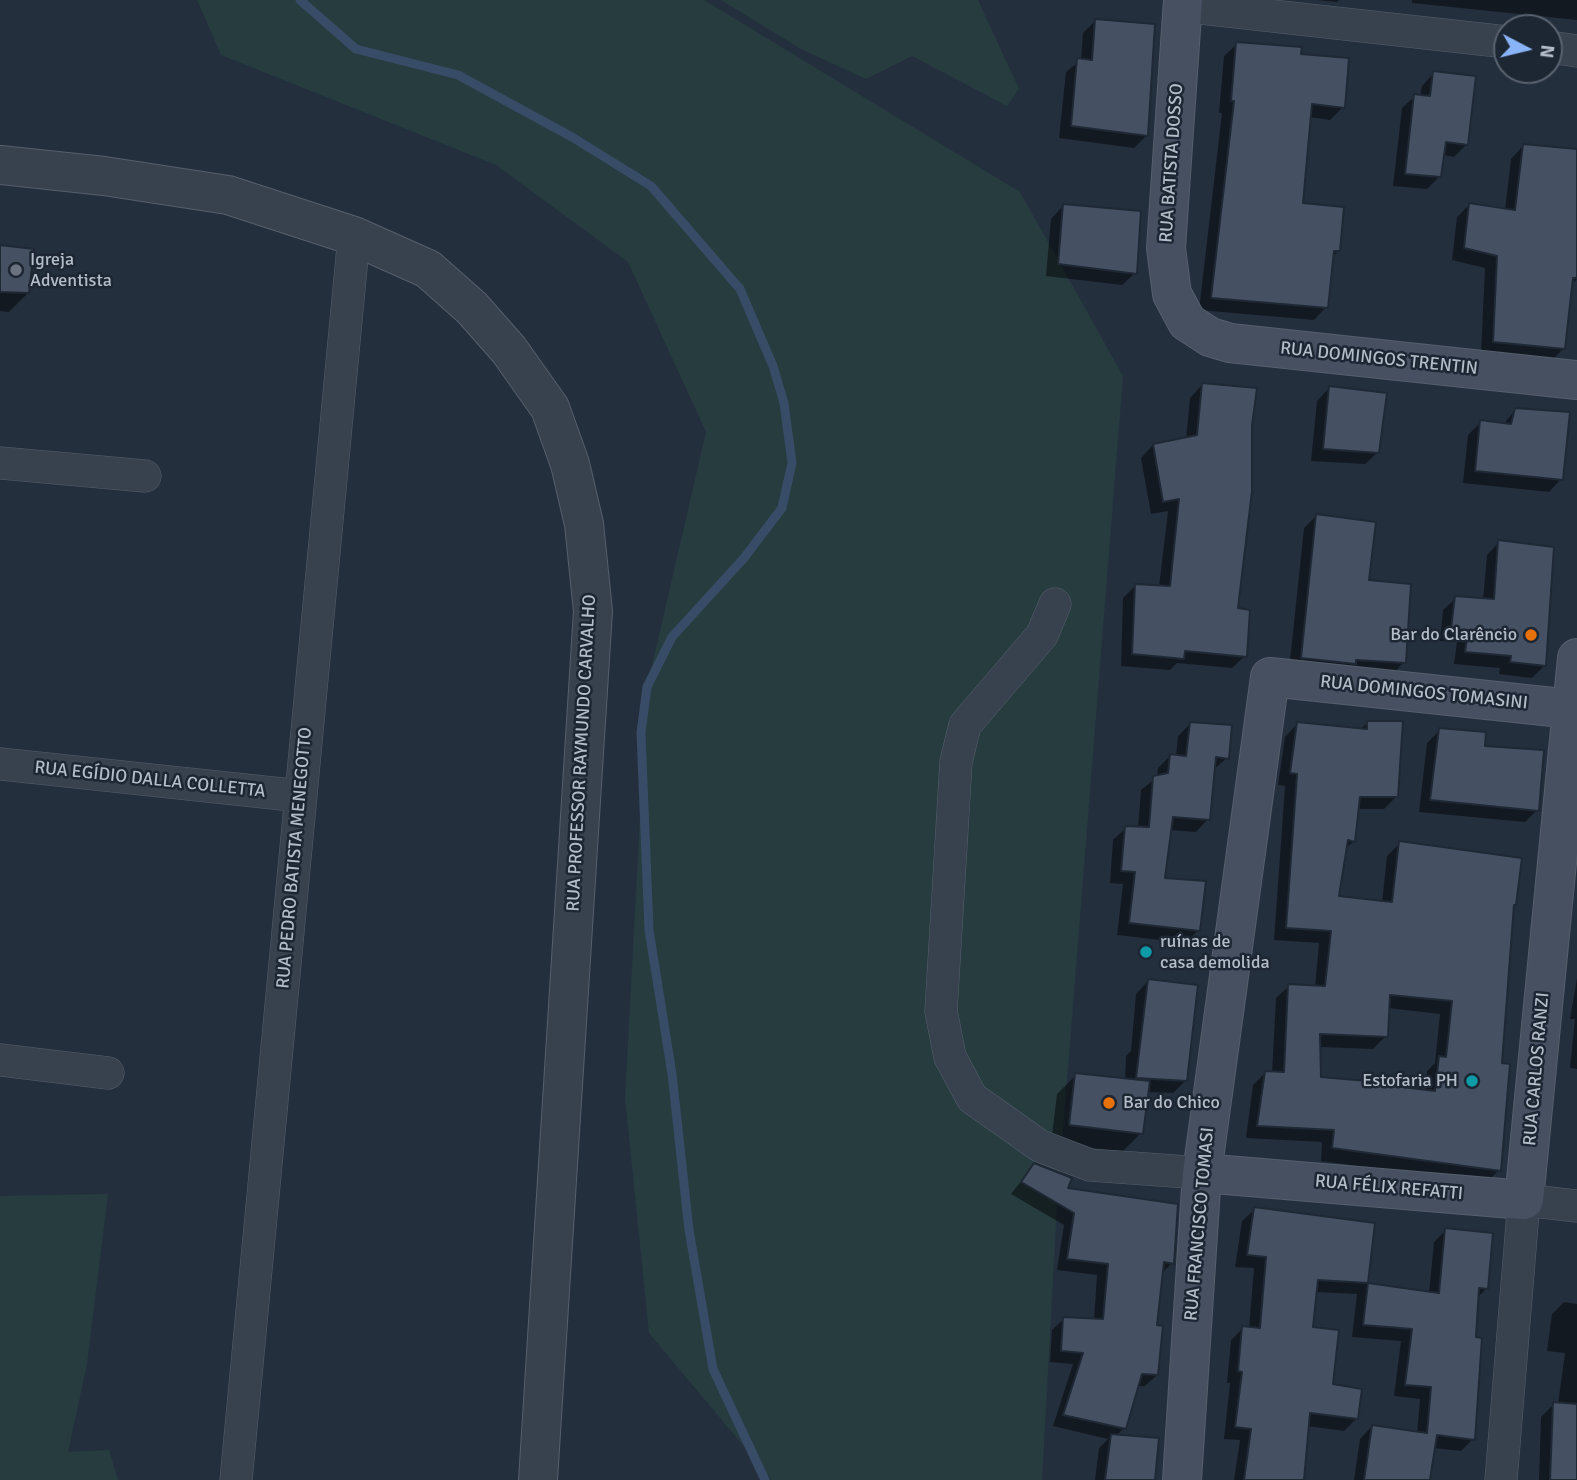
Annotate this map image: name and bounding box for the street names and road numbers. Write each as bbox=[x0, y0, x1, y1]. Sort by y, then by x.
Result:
street label: RUA BATISTA DOSSO bbox=[1156, 83, 1188, 243]
street label: RUA DOMINGOS TRENTIN bbox=[1279, 338, 1479, 380]
street label: RUA PROFESSOR RAYMUNDO CARVALHO bbox=[563, 594, 601, 912]
street label: RUA DOMINGOS TOMASINI bbox=[1319, 671, 1529, 715]
street label: RUA PEDRO BATISTA MENEGOTTO bbox=[273, 726, 317, 990]
street label: RUA EGÍDIO DALLA COLLETTA bbox=[33, 757, 267, 803]
street label: RUA CARLOS RANZI bbox=[1520, 991, 1554, 1147]
street label: RUA FRANCISCO TOMASI bbox=[1181, 1126, 1219, 1322]
street label: RUA FÉLIX REFATTI bbox=[1314, 1171, 1464, 1205]

